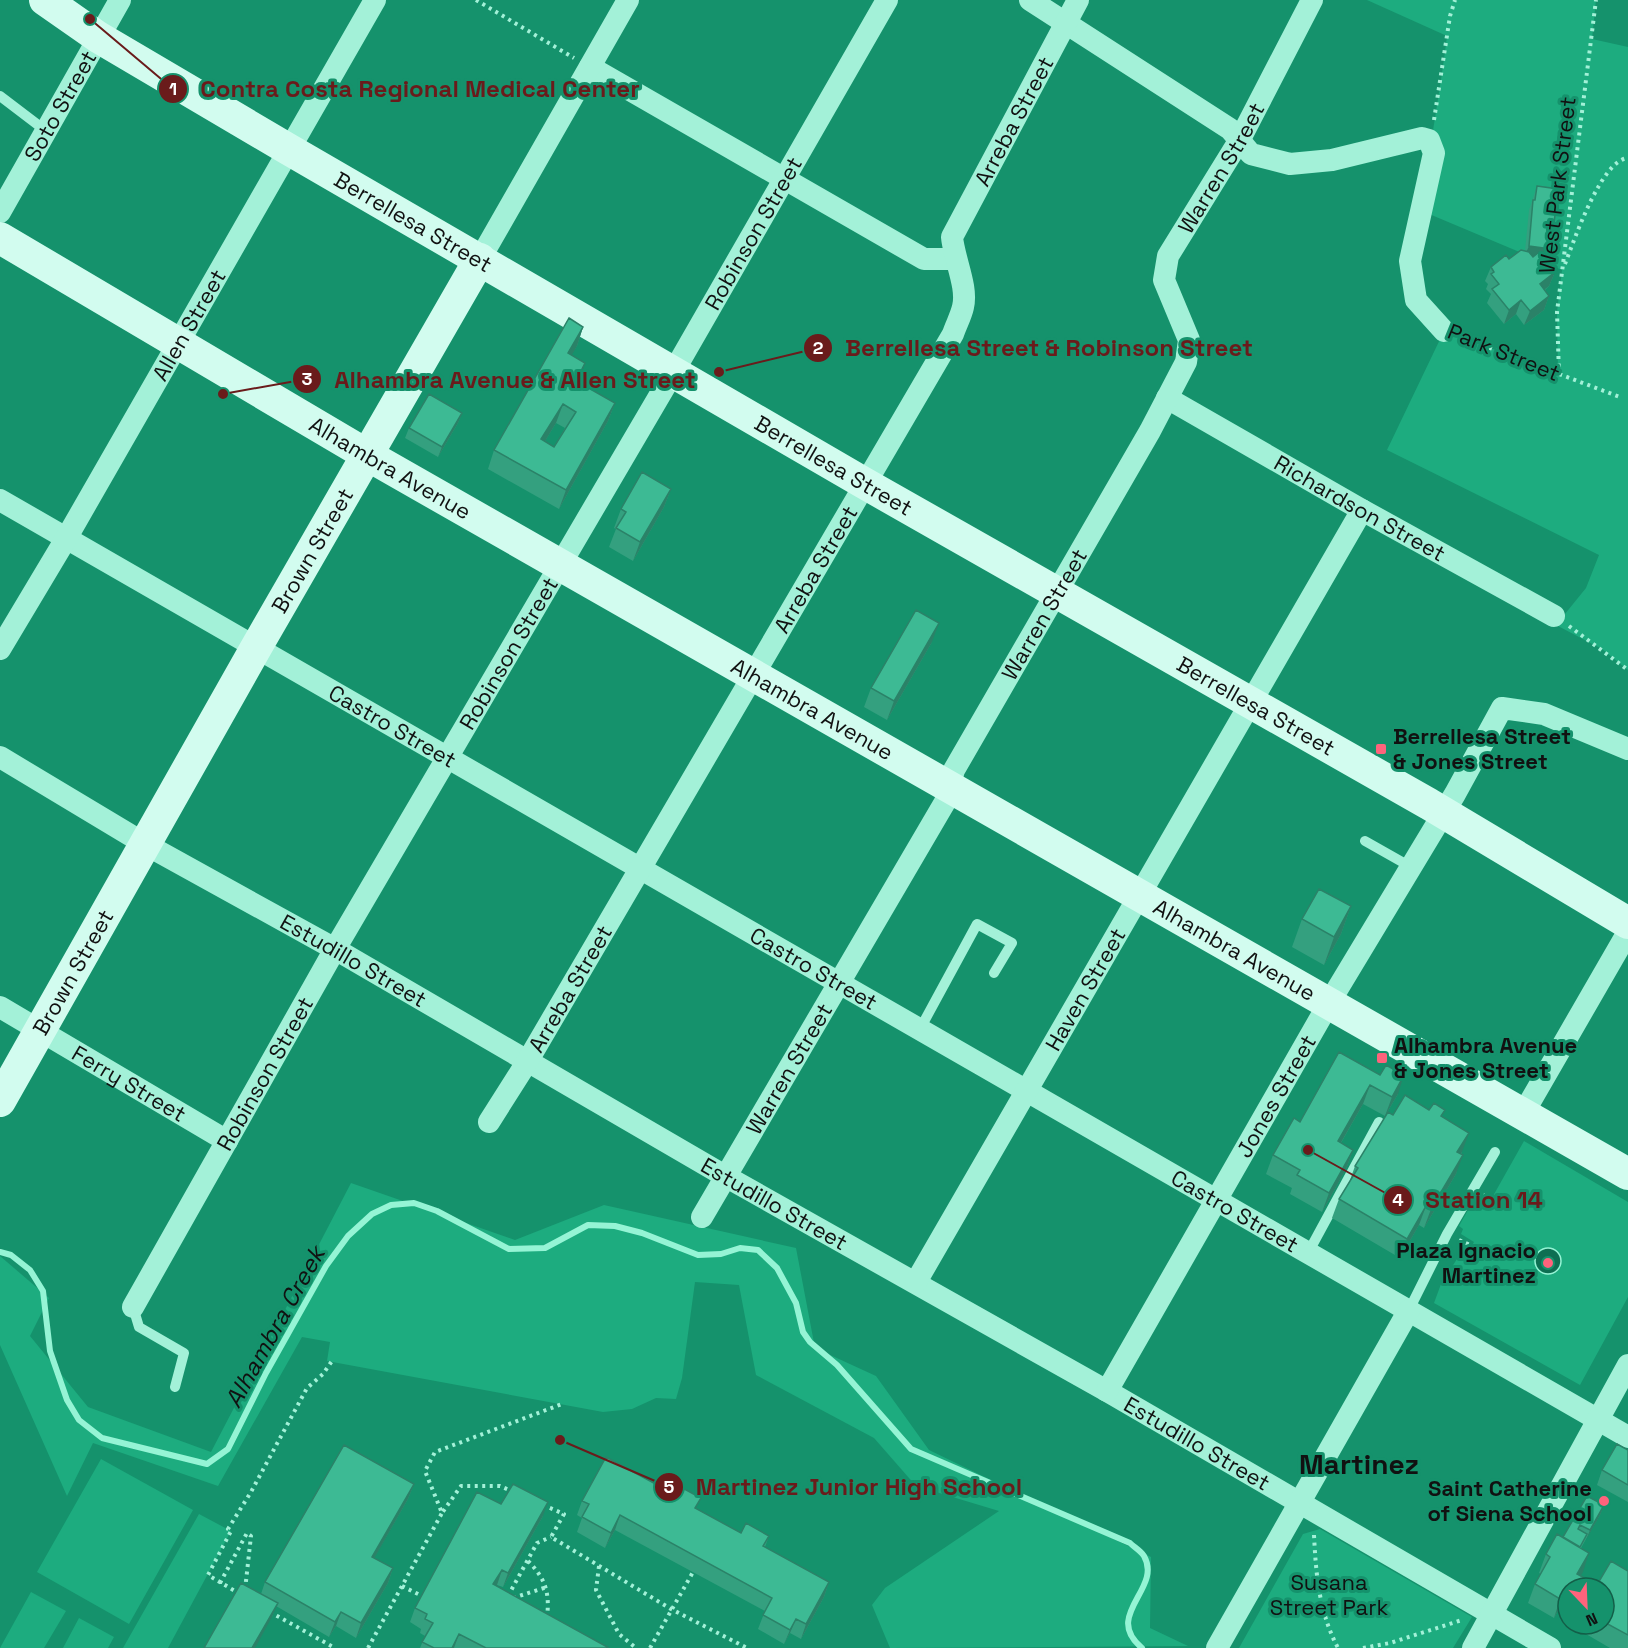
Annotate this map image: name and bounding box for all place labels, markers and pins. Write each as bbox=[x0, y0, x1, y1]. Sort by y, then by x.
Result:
callout: Contra Costa Regional Medical Center bbox=[158, 68, 652, 110]
callout: Berrellesa Street & Robinson Street bbox=[803, 327, 1265, 369]
callout: Alhambra Avenue & Allen Street bbox=[292, 358, 708, 400]
place label: Berrellesa Street & Jones Street bbox=[1393, 722, 1571, 775]
marker: Berrellesa Street & Jones Street bbox=[1374, 742, 1388, 756]
place label: Alhambra Avenue & Jones Street bbox=[1394, 1031, 1577, 1084]
marker: Alhambra Avenue & Jones Street bbox=[1375, 1051, 1389, 1065]
callout: Station 14 bbox=[1383, 1179, 1555, 1221]
place label: Plaza Ignacio Martinez bbox=[1396, 1236, 1536, 1289]
marker: Plaza Ignacio Martinez bbox=[1541, 1256, 1555, 1270]
callout: Martinez Junior High School bbox=[654, 1466, 1034, 1508]
place label: Saint Catherine of Siena School bbox=[1427, 1474, 1592, 1527]
marker: Saint Catherine of Siena School bbox=[1597, 1494, 1611, 1508]

